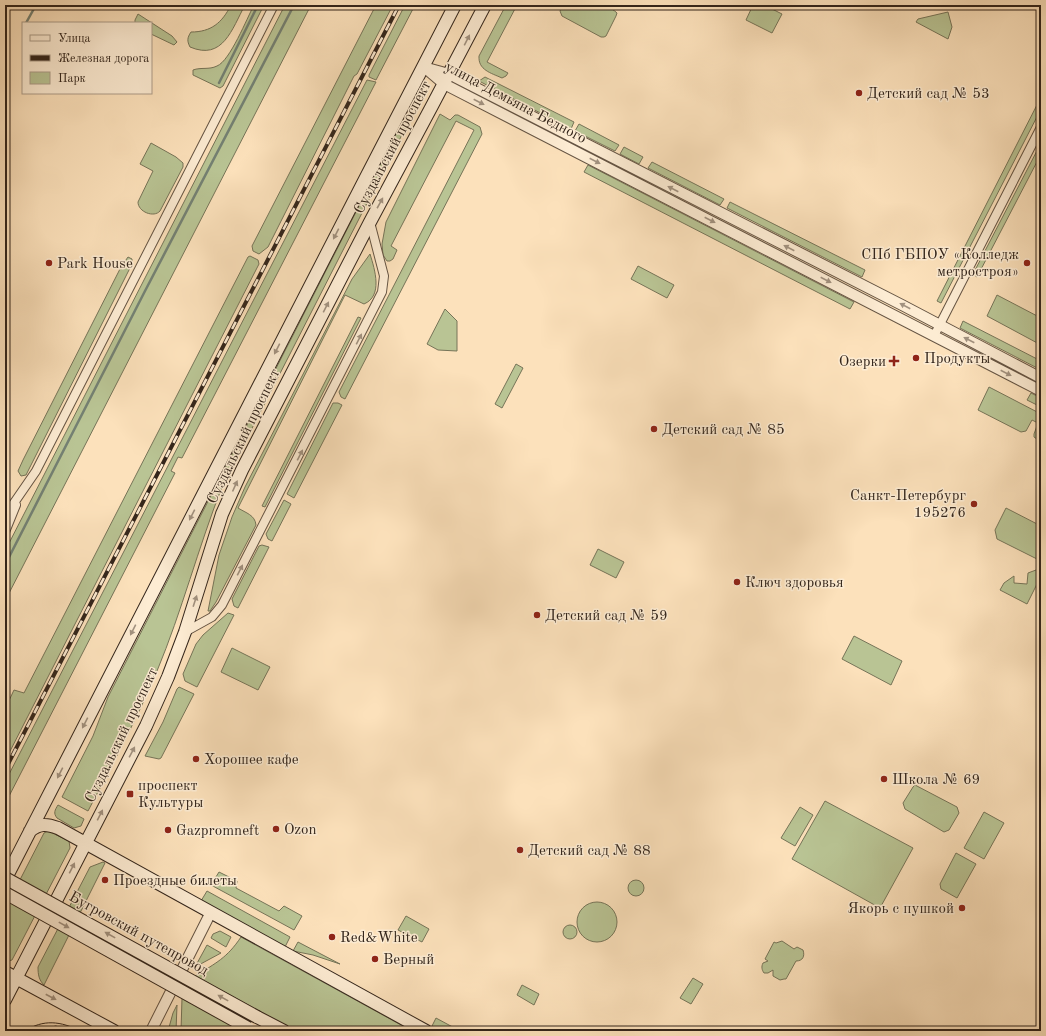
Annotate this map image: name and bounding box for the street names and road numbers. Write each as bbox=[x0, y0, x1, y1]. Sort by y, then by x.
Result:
street label: улица Демьяна Бедного bbox=[442, 60, 588, 147]
street label: Суздальский проспект bbox=[352, 79, 435, 217]
street label: Суздальский проспект bbox=[205, 367, 284, 506]
street label: Суздальский проспект bbox=[83, 666, 162, 805]
street label: Бугровский путепровод bbox=[66, 890, 211, 979]

